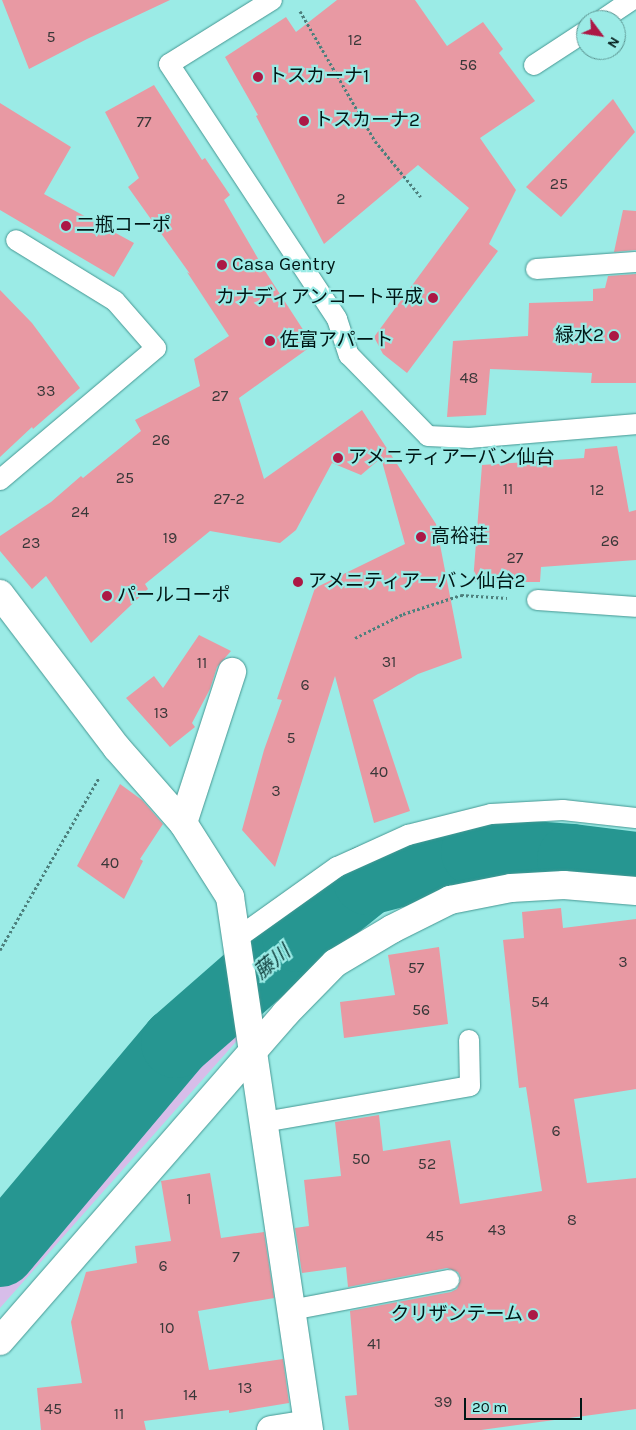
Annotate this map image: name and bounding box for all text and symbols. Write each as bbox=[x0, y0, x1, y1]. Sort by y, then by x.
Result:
north arrow bbox=[576, 10, 626, 60]
house number: 5 bbox=[46, 27, 56, 47]
house number: 12 bbox=[348, 30, 362, 50]
text: N bbox=[604, 34, 623, 51]
house number: 56 bbox=[459, 55, 477, 75]
place label: トスカーナ1 bbox=[268, 66, 369, 88]
marker: トスカーナ1 bbox=[252, 71, 264, 83]
place label: トスカーナ2 bbox=[314, 110, 420, 132]
house number: 77 bbox=[136, 112, 152, 132]
marker: トスカーナ2 bbox=[298, 115, 310, 127]
house number: 25 bbox=[550, 174, 568, 194]
house number: 2 bbox=[336, 189, 346, 209]
place label: 二瓶コーポ bbox=[76, 215, 171, 237]
marker: 二瓶コーポ bbox=[60, 220, 72, 232]
place label: Casa Gentry bbox=[232, 254, 335, 276]
marker: Casa Gentry bbox=[216, 259, 228, 271]
place label: カナディアンコート平成 bbox=[214, 287, 423, 309]
marker: カナディアンコート平成 bbox=[427, 292, 439, 304]
place label: 緑水2 bbox=[555, 325, 604, 347]
place label: 佐富アパート bbox=[280, 330, 394, 352]
marker: 緑水2 bbox=[608, 330, 620, 342]
marker: 佐富アパート bbox=[264, 335, 276, 347]
house number: 48 bbox=[460, 368, 478, 388]
house number: 33 bbox=[37, 381, 55, 401]
house number: 27 bbox=[212, 386, 228, 406]
house number: 26 bbox=[152, 430, 170, 450]
place label: アメニティアーバン仙台 bbox=[348, 447, 556, 469]
marker: アメニティアーバン仙台 bbox=[332, 452, 344, 464]
house number: 25 bbox=[116, 468, 134, 488]
house number: 11 bbox=[503, 479, 513, 499]
house number: 12 bbox=[590, 480, 604, 500]
house number: 27-2 bbox=[213, 489, 245, 509]
house number: 24 bbox=[71, 502, 89, 522]
place label: 高裕荘 bbox=[431, 526, 488, 548]
house number: 19 bbox=[163, 528, 177, 548]
marker: 高裕荘 bbox=[415, 531, 427, 543]
house number: 26 bbox=[601, 531, 619, 551]
house number: 23 bbox=[22, 533, 40, 553]
house number: 27 bbox=[507, 548, 523, 568]
place label: アメニティアーバン仙台2 bbox=[308, 571, 527, 593]
marker: アメニティアーバン仙台2 bbox=[292, 576, 304, 588]
place label: パールコーポ bbox=[117, 585, 231, 607]
marker: パールコーポ bbox=[101, 590, 113, 602]
house number: 31 bbox=[382, 652, 396, 672]
house number: 11 bbox=[197, 653, 207, 673]
house number: 6 bbox=[300, 675, 310, 695]
house number: 13 bbox=[154, 703, 168, 723]
house number: 5 bbox=[286, 728, 296, 748]
house number: 40 bbox=[370, 762, 388, 782]
house number: 3 bbox=[271, 781, 281, 801]
house number: 40 bbox=[101, 853, 119, 873]
water label: 藤川 bbox=[249, 940, 295, 984]
house number: 3 bbox=[618, 952, 628, 972]
house number: 57 bbox=[408, 958, 424, 978]
house number: 54 bbox=[531, 992, 549, 1012]
house number: 56 bbox=[412, 1000, 430, 1020]
house number: 6 bbox=[551, 1121, 561, 1141]
house number: 50 bbox=[352, 1149, 370, 1169]
house number: 52 bbox=[418, 1154, 436, 1174]
house number: 1 bbox=[186, 1189, 192, 1209]
house number: 8 bbox=[567, 1210, 577, 1230]
house number: 43 bbox=[488, 1220, 506, 1240]
house number: 45 bbox=[426, 1226, 444, 1246]
house number: 7 bbox=[232, 1247, 240, 1267]
house number: 6 bbox=[158, 1256, 168, 1276]
place label: クリザンテーム bbox=[390, 1304, 523, 1326]
marker: クリザンテーム bbox=[527, 1309, 539, 1321]
house number: 10 bbox=[160, 1318, 174, 1338]
house number: 41 bbox=[367, 1334, 381, 1354]
house number: 13 bbox=[238, 1378, 252, 1398]
house number: 14 bbox=[183, 1385, 197, 1405]
scale bar bbox=[466, 1388, 584, 1420]
house number: 39 bbox=[434, 1392, 452, 1412]
text: 20 m bbox=[472, 1398, 507, 1416]
house number: 45 bbox=[44, 1399, 62, 1419]
house number: 11 bbox=[114, 1404, 124, 1424]

